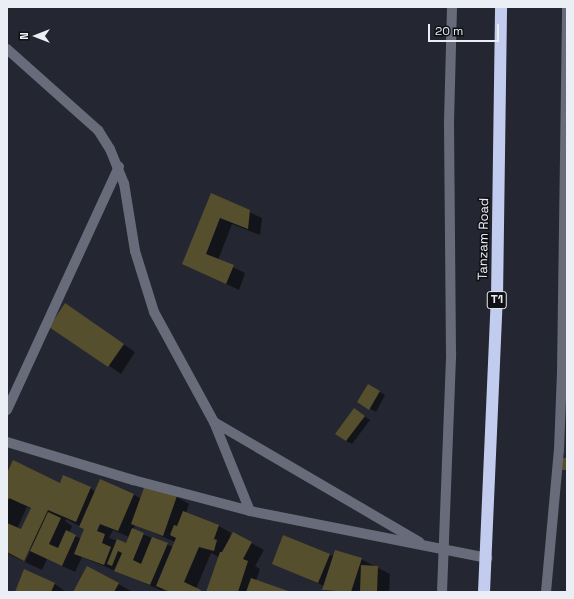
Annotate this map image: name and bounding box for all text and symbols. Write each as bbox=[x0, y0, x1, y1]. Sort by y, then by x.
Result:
north arrow bbox=[16, 16, 56, 56]
scale bar bbox=[430, 16, 501, 42]
text: 20 m bbox=[435, 23, 463, 39]
text: N bbox=[17, 32, 31, 40]
street label: Tanzam Road bbox=[475, 198, 493, 280]
road number: T1 bbox=[486, 290, 508, 310]

